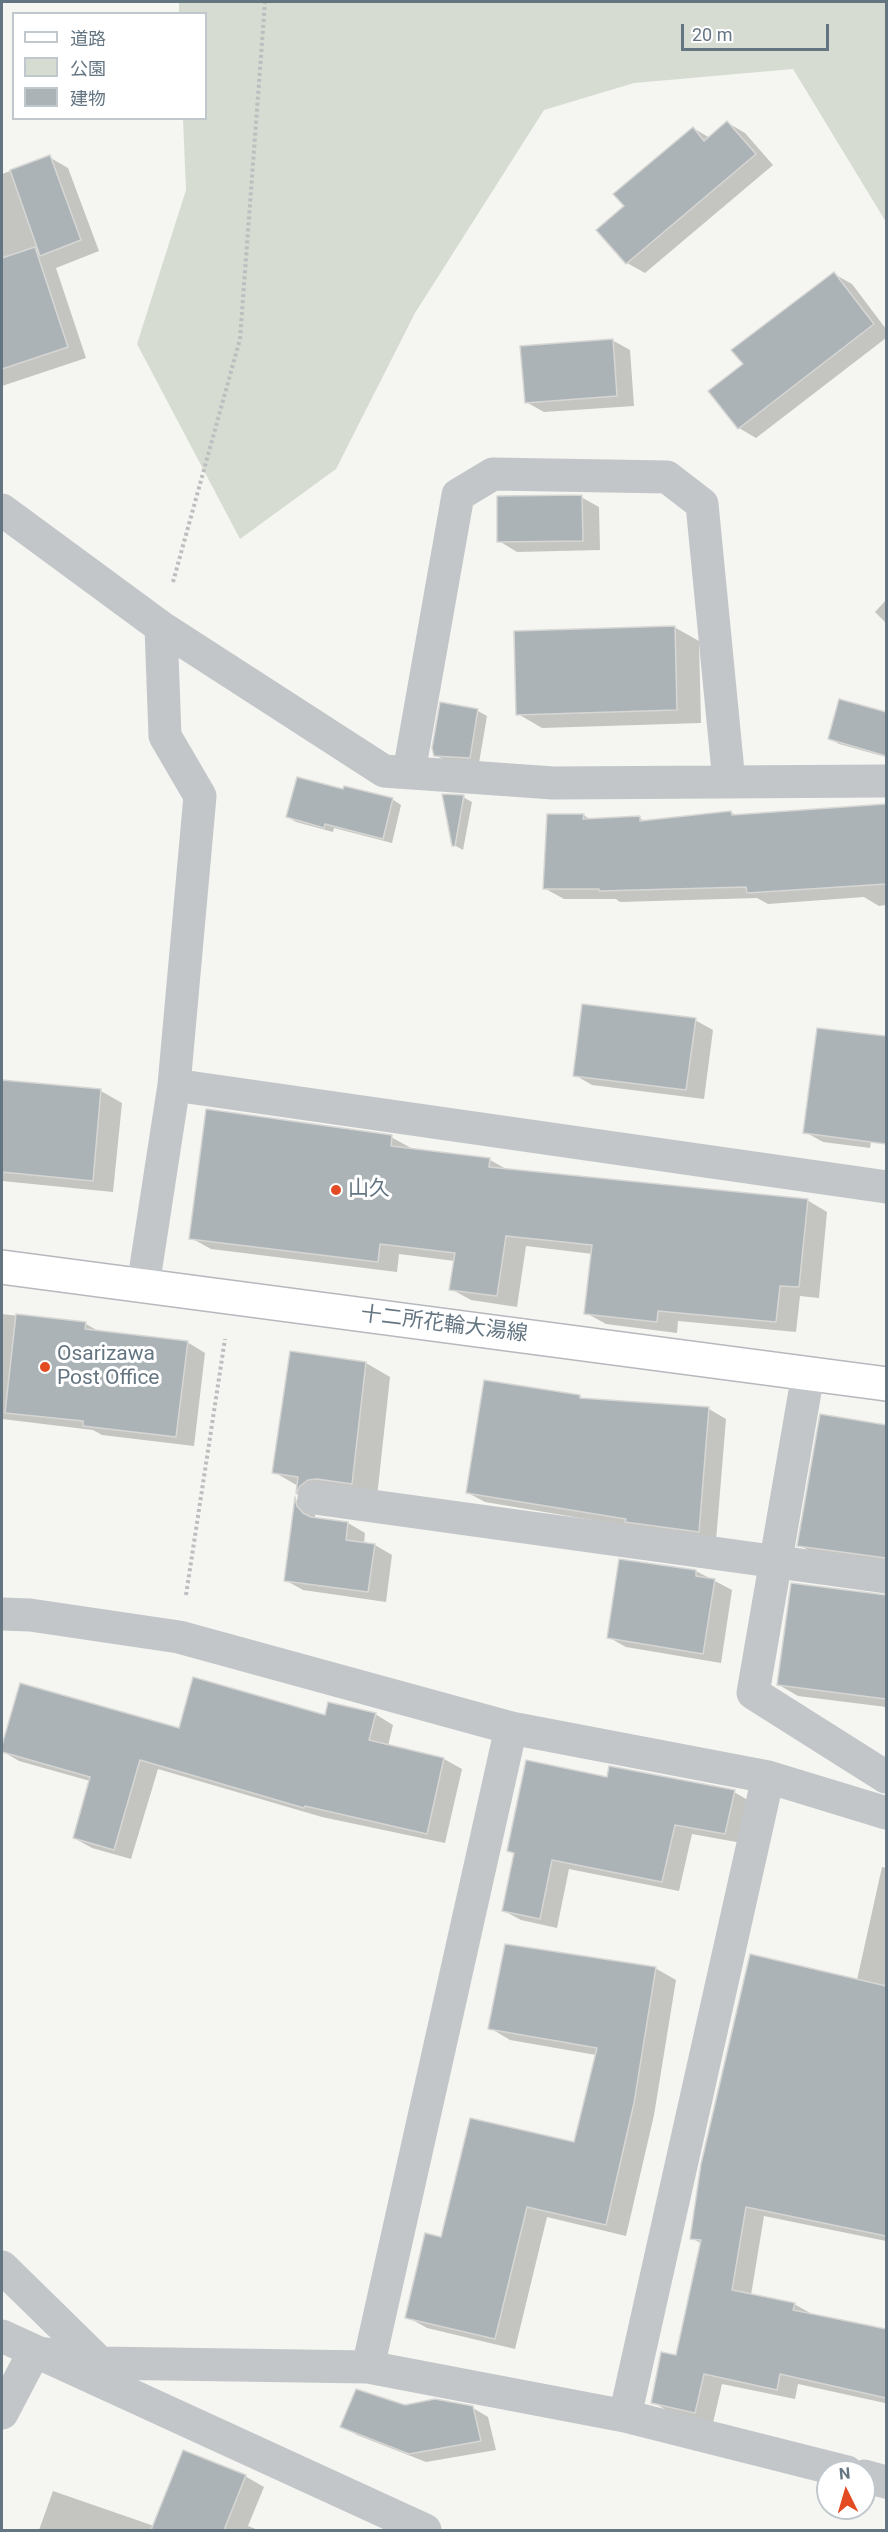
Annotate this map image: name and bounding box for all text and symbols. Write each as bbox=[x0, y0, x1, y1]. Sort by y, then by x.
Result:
legend bbox=[12, 12, 207, 120]
scale bar bbox=[684, 12, 832, 50]
text: 20 m bbox=[692, 24, 732, 45]
text: 道路 bbox=[70, 28, 106, 49]
text: 公園 bbox=[70, 58, 106, 79]
text: 建物 bbox=[70, 88, 106, 109]
place label: 山久 bbox=[348, 1177, 390, 1203]
marker: 山久 bbox=[329, 1183, 343, 1197]
street label: 十二所花輪大湯線 bbox=[359, 1302, 529, 1348]
place label: Osarizawa Post Office bbox=[57, 1342, 160, 1392]
marker: Osarizawa Post Office bbox=[38, 1360, 52, 1374]
north arrow bbox=[816, 2460, 876, 2520]
text: N bbox=[838, 2464, 851, 2484]

